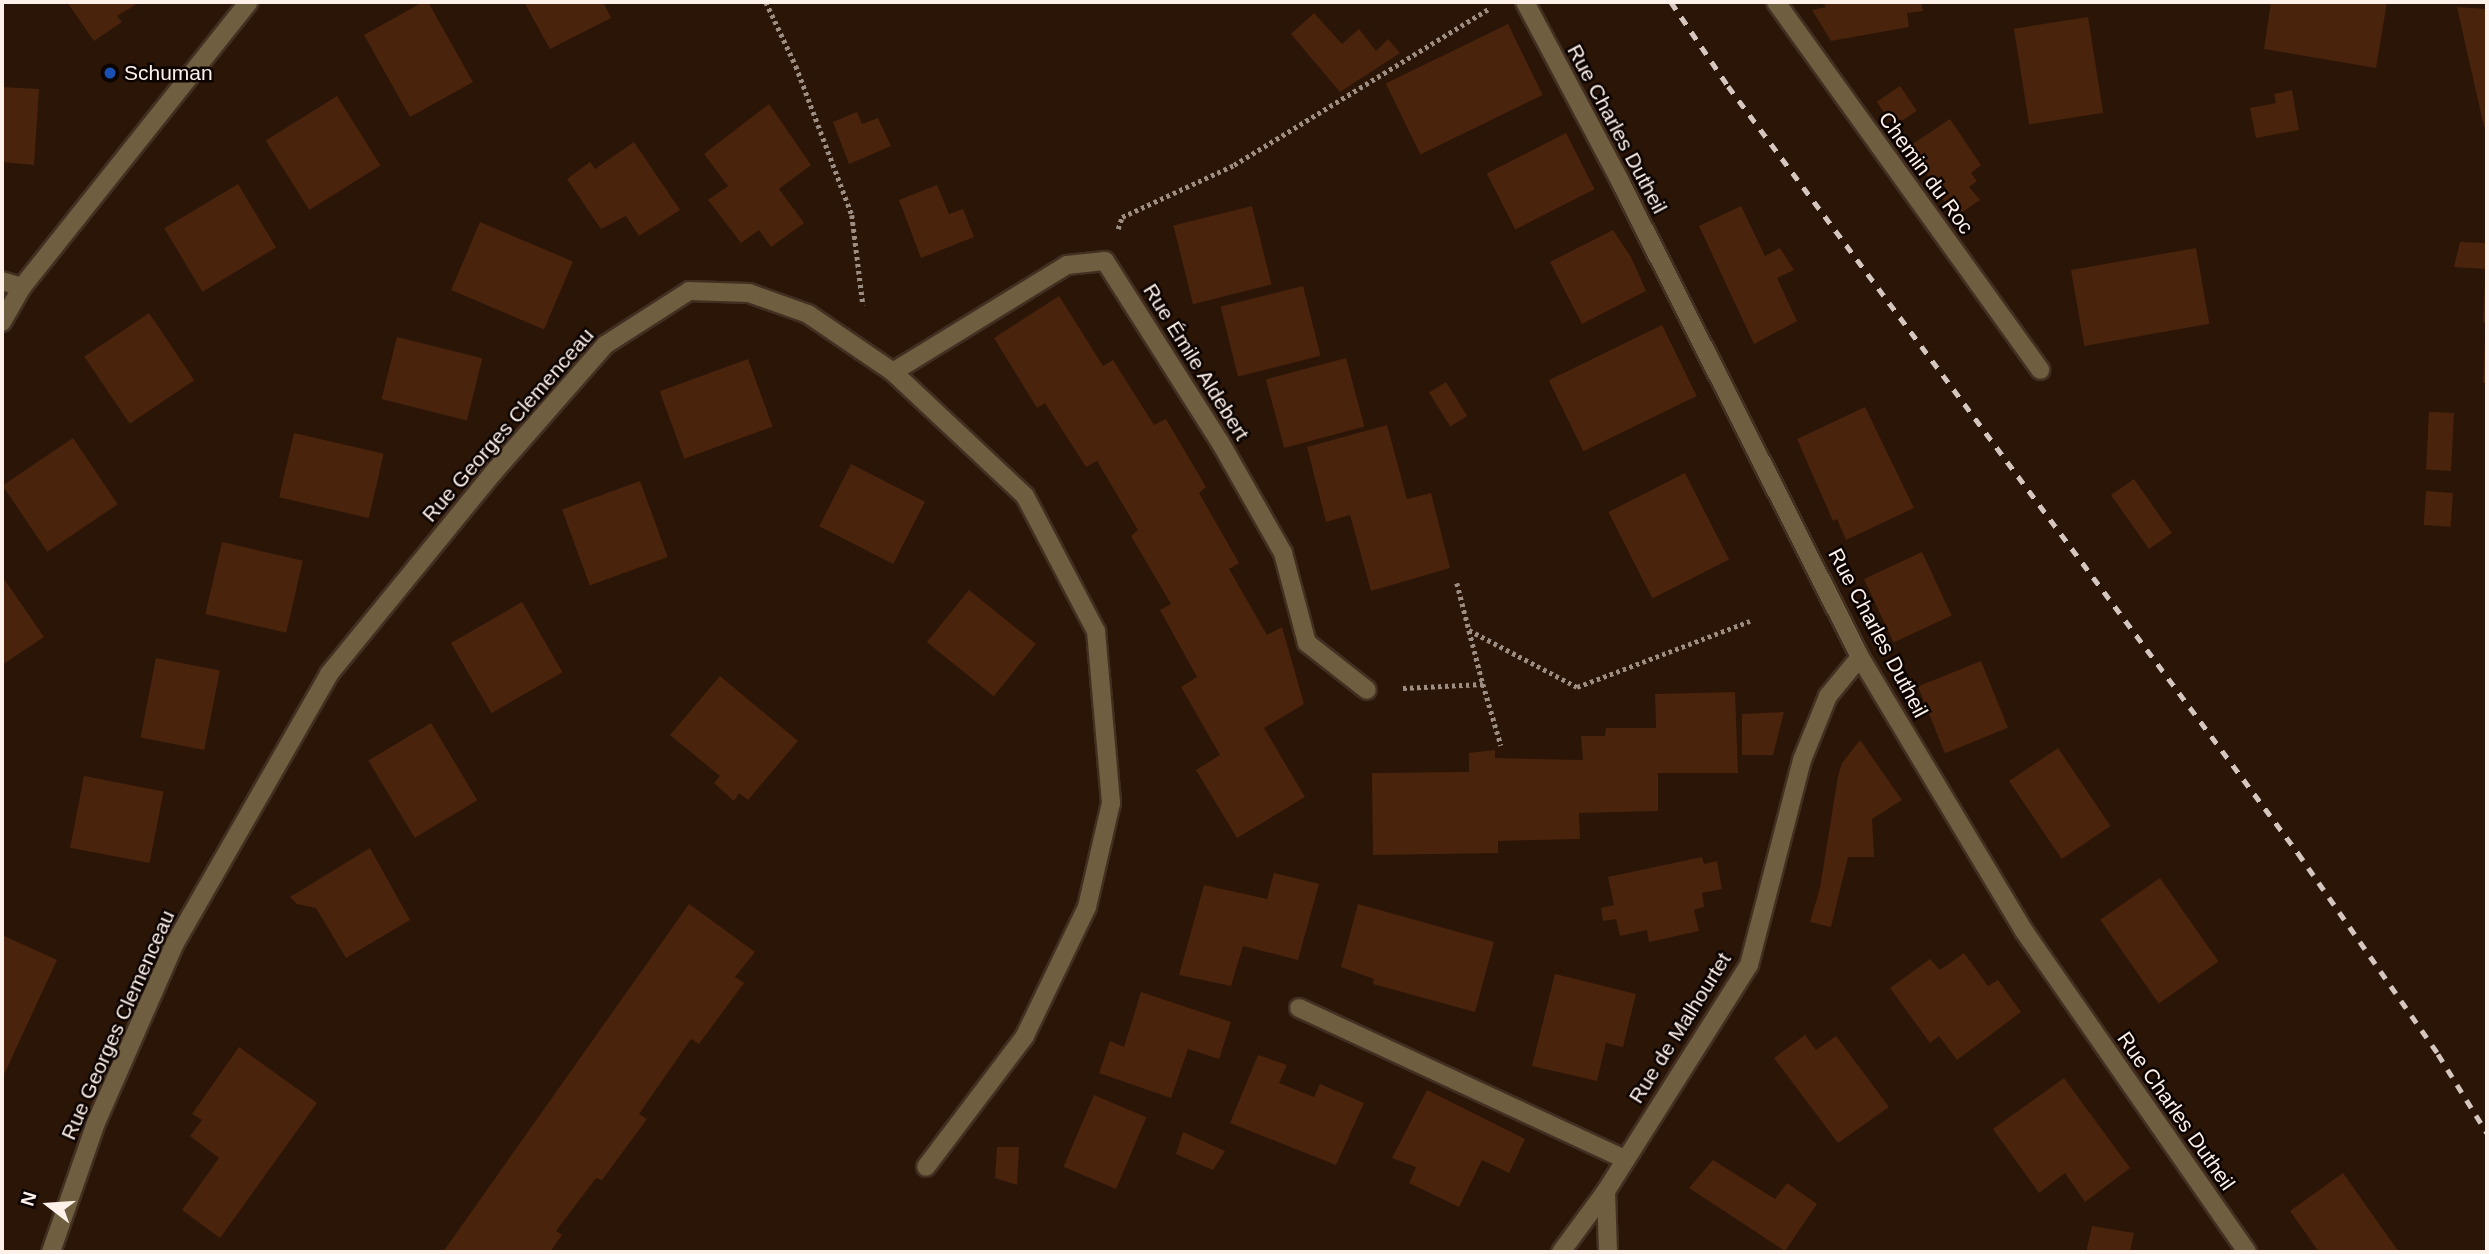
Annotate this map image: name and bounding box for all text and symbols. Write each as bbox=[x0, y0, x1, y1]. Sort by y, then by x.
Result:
street label: Rue Charles Dutheil bbox=[1562, 40, 1672, 218]
place label: Schuman bbox=[124, 60, 213, 86]
marker: Schuman bbox=[102, 65, 118, 81]
street label: Chemin du Roc bbox=[1873, 107, 1979, 239]
street label: Rue Émile Aldebert bbox=[1137, 279, 1255, 445]
street label: Rue Georges Clemenceau bbox=[417, 323, 599, 527]
street label: Rue Charles Dutheil bbox=[1823, 544, 1933, 722]
street label: Rue Georges Clemenceau bbox=[56, 906, 180, 1144]
street label: Rue de Malhourtet bbox=[1624, 948, 1736, 1108]
street label: Rue Charles Dutheil bbox=[2112, 1027, 2240, 1195]
north arrow bbox=[14, 1170, 84, 1240]
text: N bbox=[16, 1189, 40, 1208]

